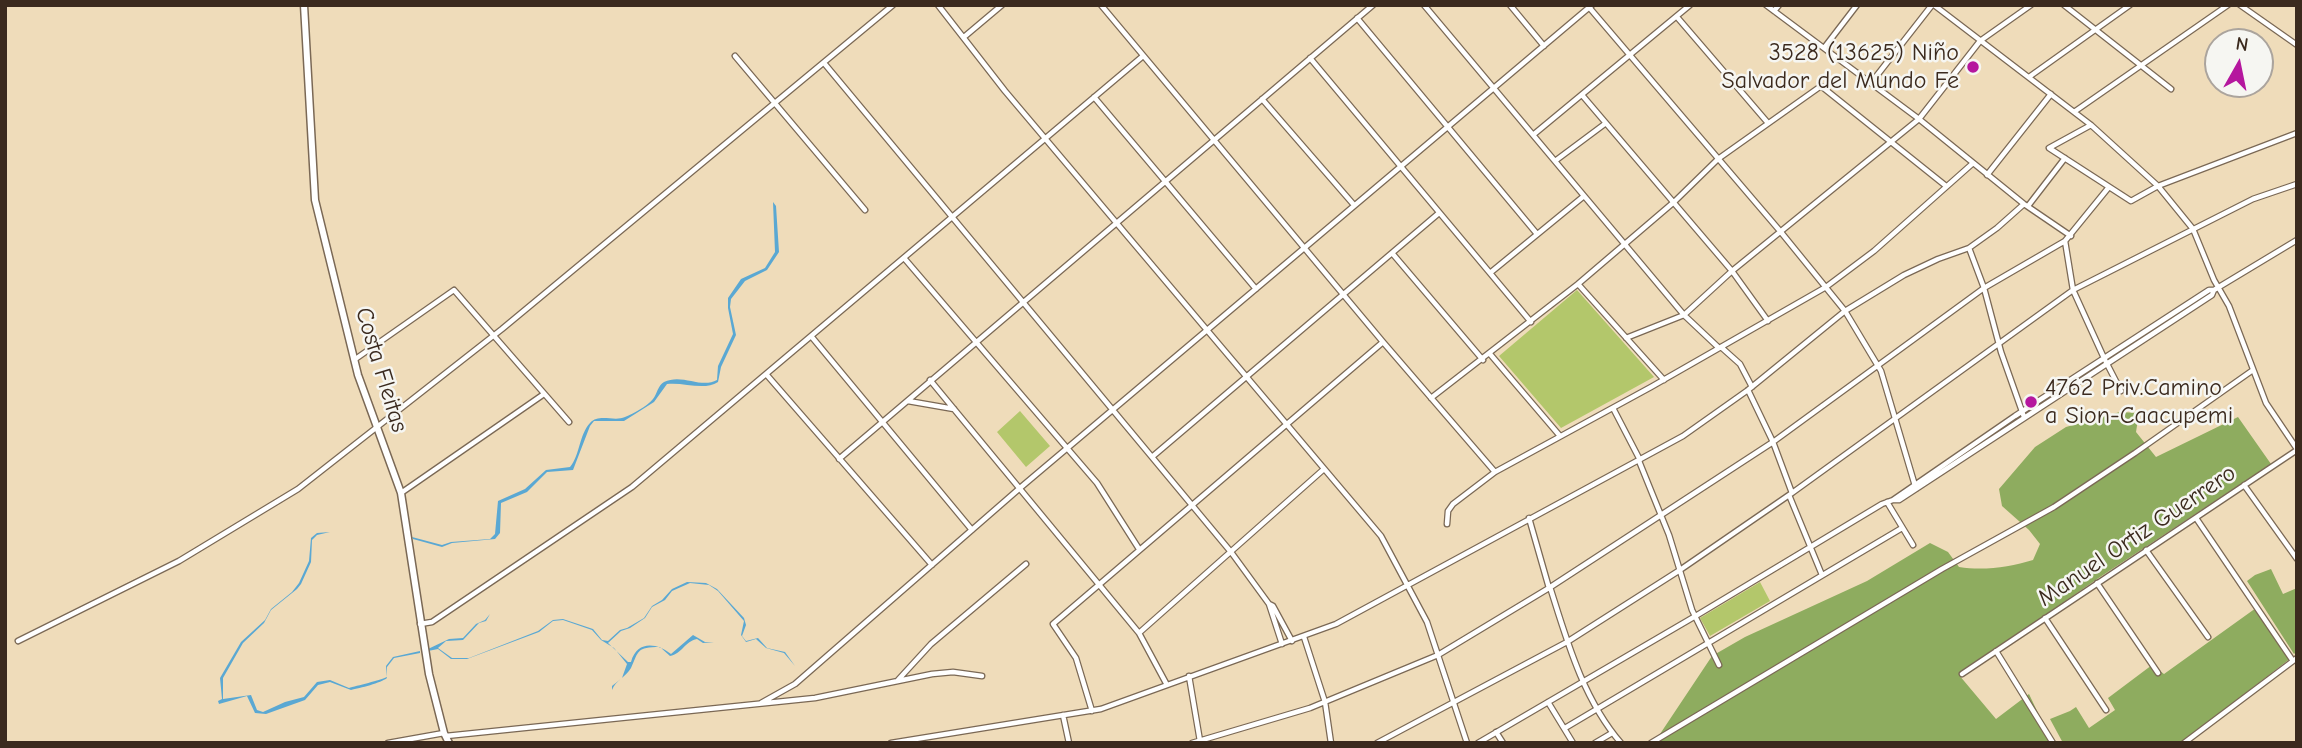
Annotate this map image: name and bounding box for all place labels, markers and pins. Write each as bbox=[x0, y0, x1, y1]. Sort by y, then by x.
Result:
place label: 3528 (13625) Niño Salvador del Mundo Fe bbox=[1722, 39, 1959, 95]
marker: 3528 (13625) Niño Salvador del Mundo Fe bbox=[1965, 59, 1981, 75]
place label: 4762 Priv.Camino a Sion-Caacupemi bbox=[2045, 374, 2233, 430]
marker: 4762 Priv.Camino a Sion-Caacupemi bbox=[2023, 394, 2039, 410]

